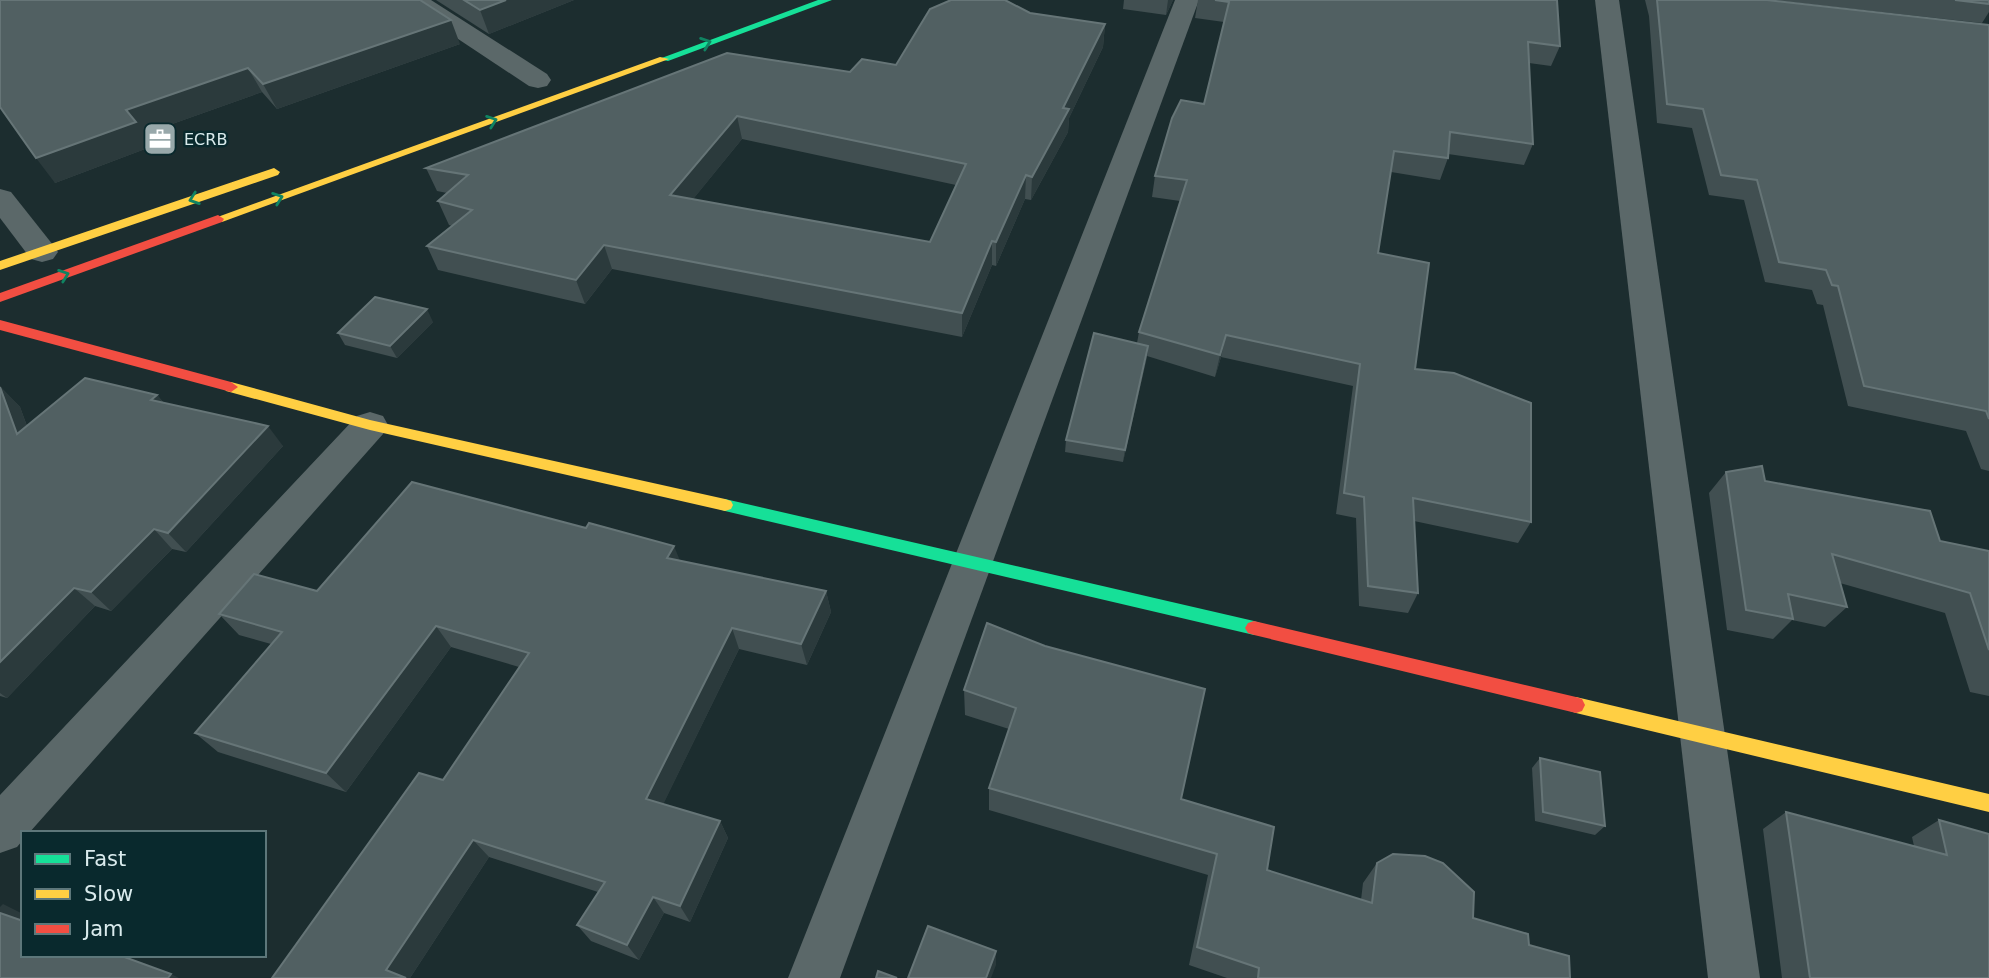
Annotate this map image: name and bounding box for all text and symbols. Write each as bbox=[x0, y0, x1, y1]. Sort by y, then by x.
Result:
one-way arrow bbox=[700, 38, 712, 52]
one-way arrow bbox=[486, 115, 498, 129]
office icon: ECRB bbox=[141, 120, 179, 158]
place label: ECRB bbox=[184, 130, 227, 149]
one-way arrow bbox=[189, 191, 201, 205]
one-way arrow bbox=[272, 192, 284, 206]
one-way arrow bbox=[58, 269, 70, 283]
legend bbox=[21, 831, 266, 957]
text: Fast bbox=[84, 847, 126, 871]
text: Slow bbox=[84, 882, 133, 906]
text: Jam bbox=[82, 917, 124, 941]

